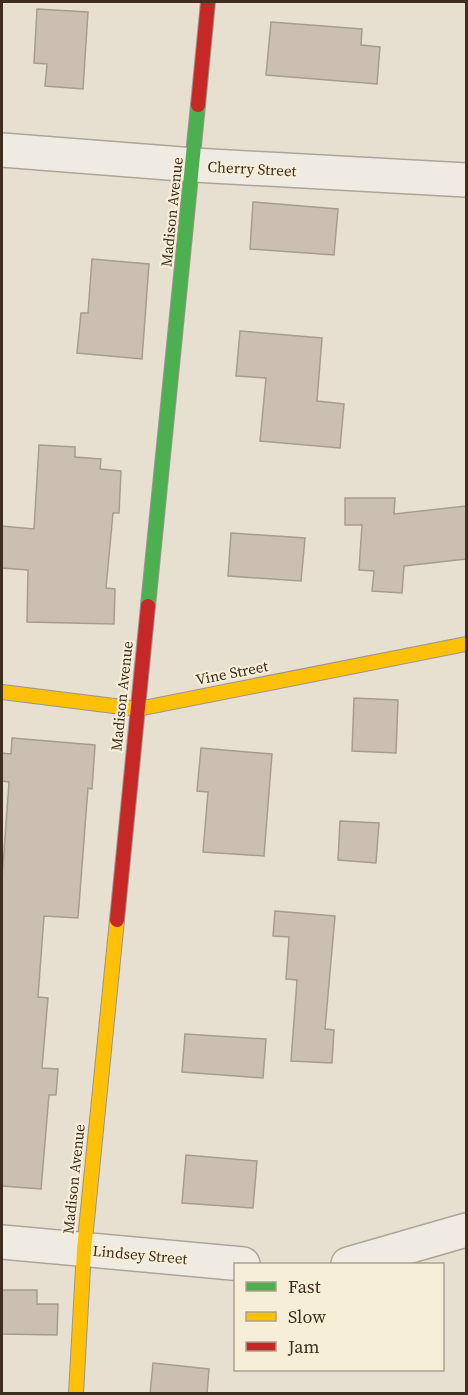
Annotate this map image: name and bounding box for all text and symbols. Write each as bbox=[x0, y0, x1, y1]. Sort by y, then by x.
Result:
street label: Madison Avenue bbox=[155, 156, 188, 268]
street label: Cherry Street bbox=[207, 156, 297, 181]
street label: Madison Avenue bbox=[105, 640, 138, 752]
street label: Vine Street bbox=[194, 655, 270, 690]
street label: Madison Avenue bbox=[57, 1123, 90, 1235]
street label: Lindsey Street bbox=[92, 1240, 188, 1269]
legend bbox=[234, 1263, 444, 1371]
text: Fast bbox=[288, 1274, 321, 1299]
text: Slow bbox=[288, 1304, 326, 1329]
text: Jam bbox=[287, 1334, 320, 1359]

